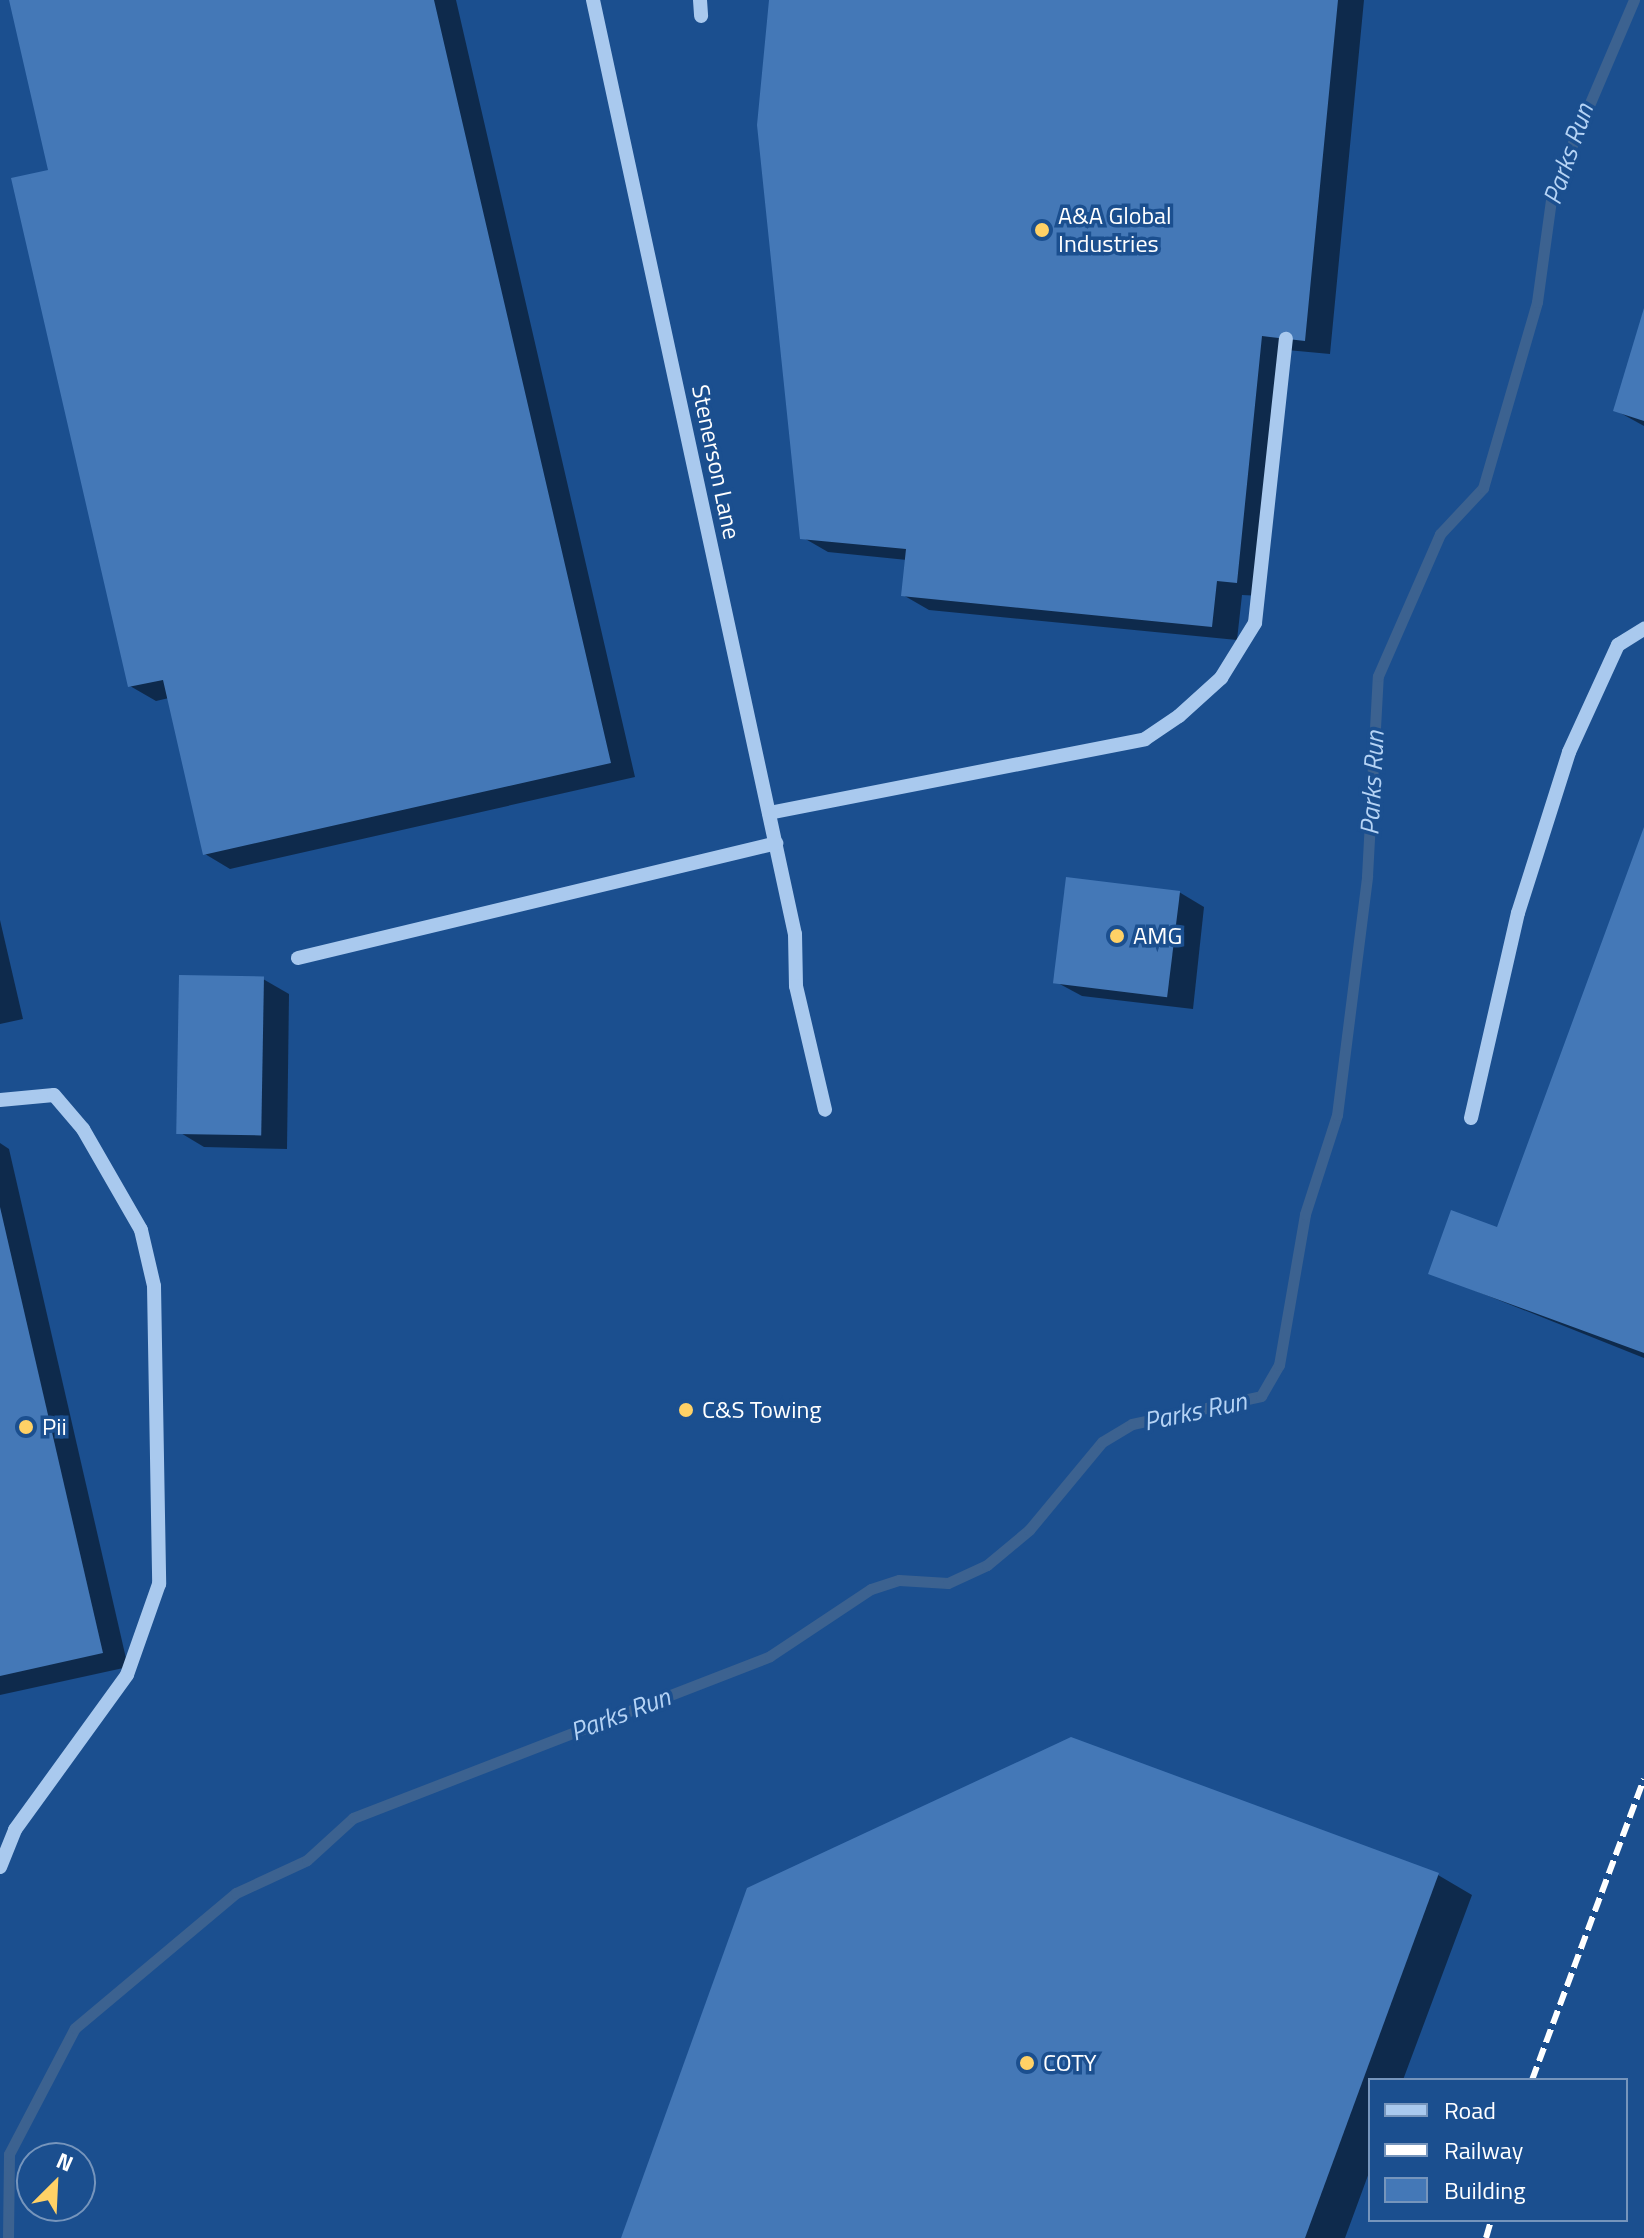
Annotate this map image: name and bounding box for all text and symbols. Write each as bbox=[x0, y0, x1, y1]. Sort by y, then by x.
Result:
water label: Parks Run bbox=[1536, 100, 1600, 208]
place label: A&A Global Industries bbox=[1058, 202, 1172, 258]
marker: A&A Global Industries bbox=[1033, 221, 1051, 239]
street label: Stenerson Lane bbox=[686, 382, 746, 542]
water label: Parks Run bbox=[1354, 730, 1390, 836]
place label: AMG bbox=[1133, 922, 1182, 950]
marker: AMG bbox=[1108, 927, 1126, 945]
water label: Parks Run bbox=[1141, 1385, 1249, 1437]
place label: C&S Towing bbox=[702, 1396, 822, 1424]
marker: C&S Towing bbox=[677, 1401, 695, 1419]
place label: Pii bbox=[42, 1413, 67, 1441]
marker: Pii bbox=[17, 1418, 35, 1436]
water label: Parks Run bbox=[566, 1681, 674, 1747]
place label: COTY bbox=[1043, 2049, 1097, 2077]
marker: COTY bbox=[1018, 2054, 1036, 2072]
legend bbox=[1368, 2078, 1628, 2222]
text: Road bbox=[1444, 2092, 1496, 2128]
text: Railway bbox=[1444, 2132, 1523, 2168]
north arrow bbox=[16, 2142, 96, 2222]
text: N bbox=[51, 2143, 79, 2181]
text: Building bbox=[1444, 2172, 1526, 2208]

